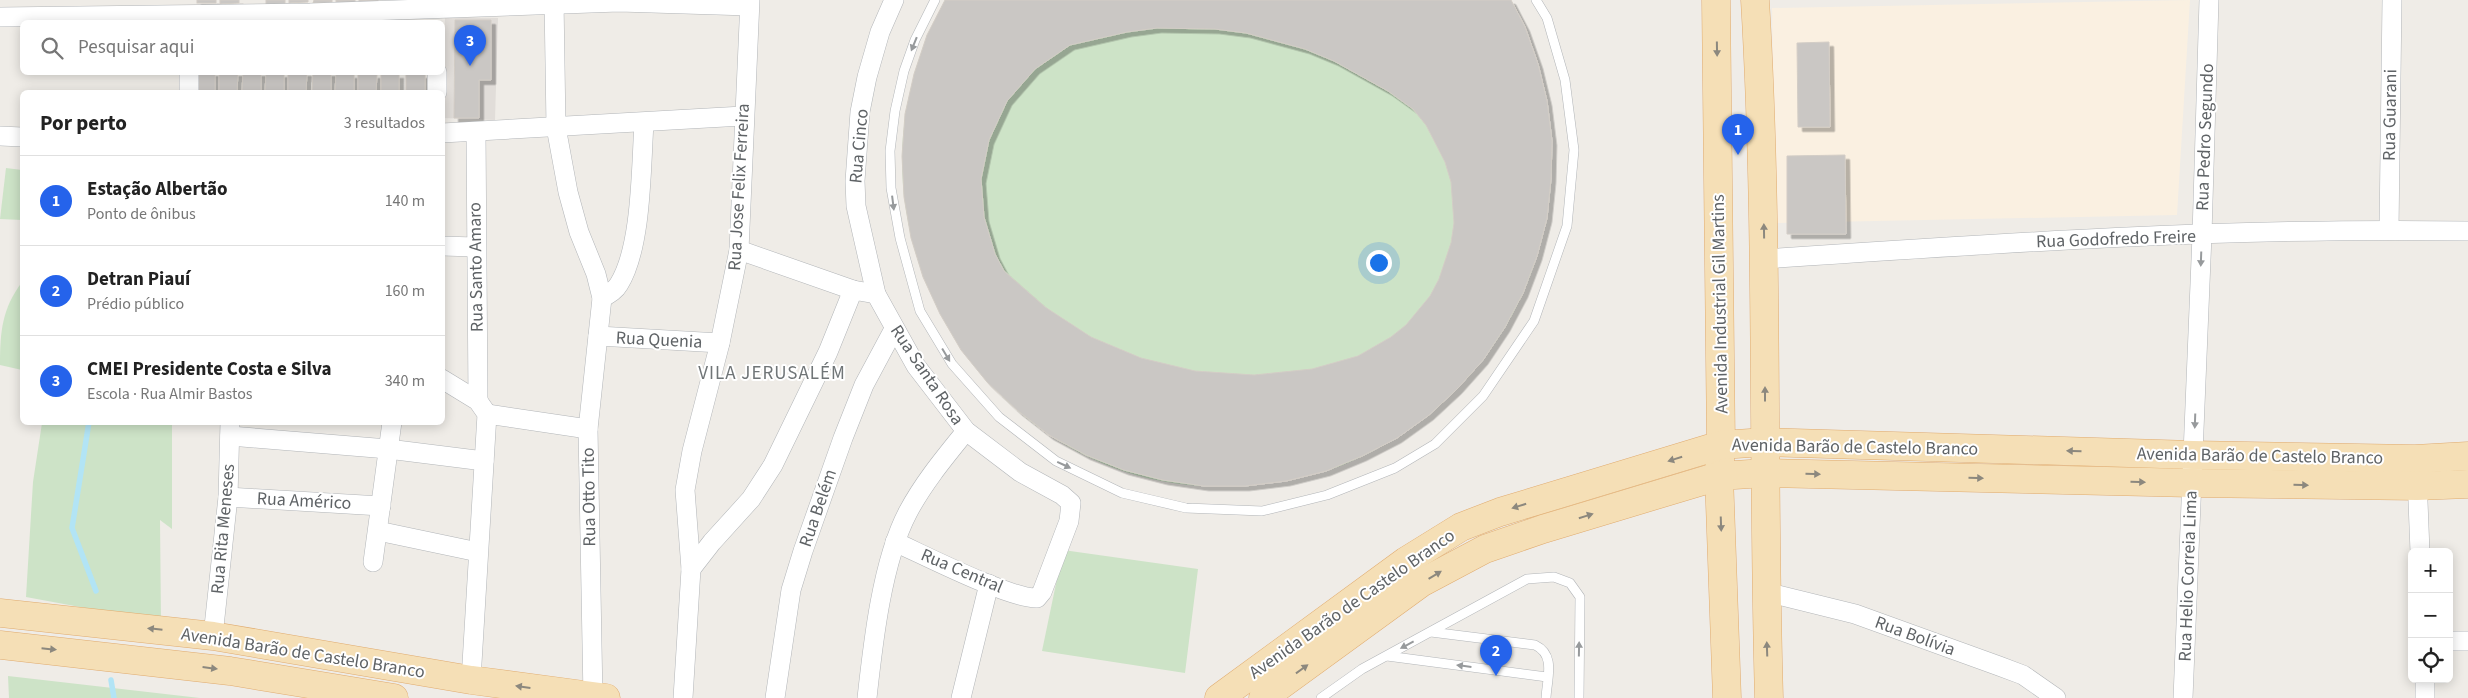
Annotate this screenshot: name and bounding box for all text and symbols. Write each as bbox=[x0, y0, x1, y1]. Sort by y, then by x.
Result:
search box bbox=[20, 20, 445, 75]
pin: 3 bbox=[454, 25, 486, 66]
icon: search bbox=[38, 34, 66, 62]
text: Pesquisar aqui bbox=[78, 34, 194, 61]
one-way arrow bbox=[910, 37, 918, 52]
one-way arrow bbox=[1713, 41, 1721, 57]
street label: Rua Pedro Segundo bbox=[2190, 63, 2220, 211]
street label: Rua Guarani bbox=[2377, 69, 2403, 161]
street label: Rua Jose Felix Ferreira bbox=[722, 103, 756, 271]
text: Por perto bbox=[40, 108, 127, 138]
street label: Rua Cinco bbox=[843, 108, 875, 184]
text: 3 resultados bbox=[344, 112, 425, 134]
pin: 1 bbox=[1722, 114, 1754, 155]
text: Estação Albertão bbox=[87, 176, 227, 203]
text: 1 bbox=[52, 190, 60, 212]
text: 140 m bbox=[385, 190, 425, 212]
street label: Avenida Industrial Gil Martins bbox=[1706, 194, 1734, 414]
one-way arrow bbox=[889, 195, 897, 211]
street label: Rua Santo Amaro bbox=[462, 202, 490, 332]
text: Ponto de ônibus bbox=[87, 203, 196, 225]
one-way arrow bbox=[1759, 223, 1767, 239]
street label: Rua Godofredo Freire bbox=[2036, 224, 2196, 254]
your location bbox=[1366, 250, 1392, 276]
one-way arrow bbox=[2197, 251, 2205, 267]
text: Detran Piauí bbox=[87, 266, 190, 293]
text: 2 bbox=[52, 280, 60, 302]
text: 160 m bbox=[385, 280, 425, 302]
text: Prédio público bbox=[87, 293, 184, 315]
street label: Rua Santa Rosa bbox=[884, 320, 970, 430]
street label: Rua Quenia bbox=[615, 325, 703, 355]
one-way arrow bbox=[942, 348, 951, 361]
text: CMEI Presidente Costa e Silva bbox=[87, 356, 332, 383]
district label: VILA JERUSALÉM bbox=[698, 360, 846, 387]
text: 3 bbox=[52, 370, 60, 392]
text: 340 m bbox=[385, 370, 425, 392]
text: Escola · Rua Almir Bastos bbox=[87, 383, 252, 405]
one-way arrow bbox=[1761, 385, 1769, 401]
one-way arrow bbox=[2190, 413, 2198, 429]
street label: Avenida Barão de Castelo Branco bbox=[1732, 432, 1978, 462]
street label: Avenida Barão de Castelo Branco bbox=[2137, 441, 2383, 471]
street label: Rua Otto Tito bbox=[576, 447, 602, 547]
one-way arrow bbox=[2066, 447, 2082, 455]
one-way arrow bbox=[1667, 455, 1682, 463]
one-way arrow bbox=[1056, 461, 1071, 470]
street label: Rua Rita Meneses bbox=[205, 463, 241, 595]
street label: Rua Belém bbox=[793, 466, 843, 550]
one-way arrow bbox=[1806, 470, 1822, 478]
one-way arrow bbox=[1968, 474, 1984, 482]
one-way arrow bbox=[2131, 478, 2147, 486]
one-way arrow bbox=[2293, 481, 2309, 489]
street label: Rua Américo bbox=[256, 486, 352, 516]
street label: Rua Helio Correia Lima bbox=[2173, 490, 2203, 662]
one-way arrow bbox=[1512, 502, 1527, 510]
one-way arrow bbox=[1578, 512, 1593, 520]
one-way arrow bbox=[1717, 517, 1725, 533]
street label: Avenida Barão de Castelo Branco bbox=[1244, 523, 1460, 685]
street label: Rua Central bbox=[917, 542, 1007, 600]
map controls bbox=[2408, 548, 2453, 683]
button: + bbox=[2408, 548, 2453, 593]
one-way arrow bbox=[1428, 570, 1441, 580]
button: − bbox=[2408, 593, 2453, 638]
street label: Rua Bolívia bbox=[1871, 610, 1959, 662]
street label: Avenida Barão de Castelo Branco bbox=[179, 621, 427, 685]
one-way arrow bbox=[146, 625, 162, 633]
pin: 2 bbox=[1480, 635, 1512, 676]
button: locate bbox=[2408, 638, 2453, 683]
one-way arrow bbox=[1400, 640, 1414, 649]
one-way arrow bbox=[1575, 641, 1583, 657]
one-way arrow bbox=[1763, 641, 1771, 657]
one-way arrow bbox=[41, 645, 57, 653]
one-way arrow bbox=[1456, 662, 1472, 670]
one-way arrow bbox=[202, 664, 218, 672]
one-way arrow bbox=[1296, 664, 1309, 674]
one-way arrow bbox=[514, 683, 530, 691]

